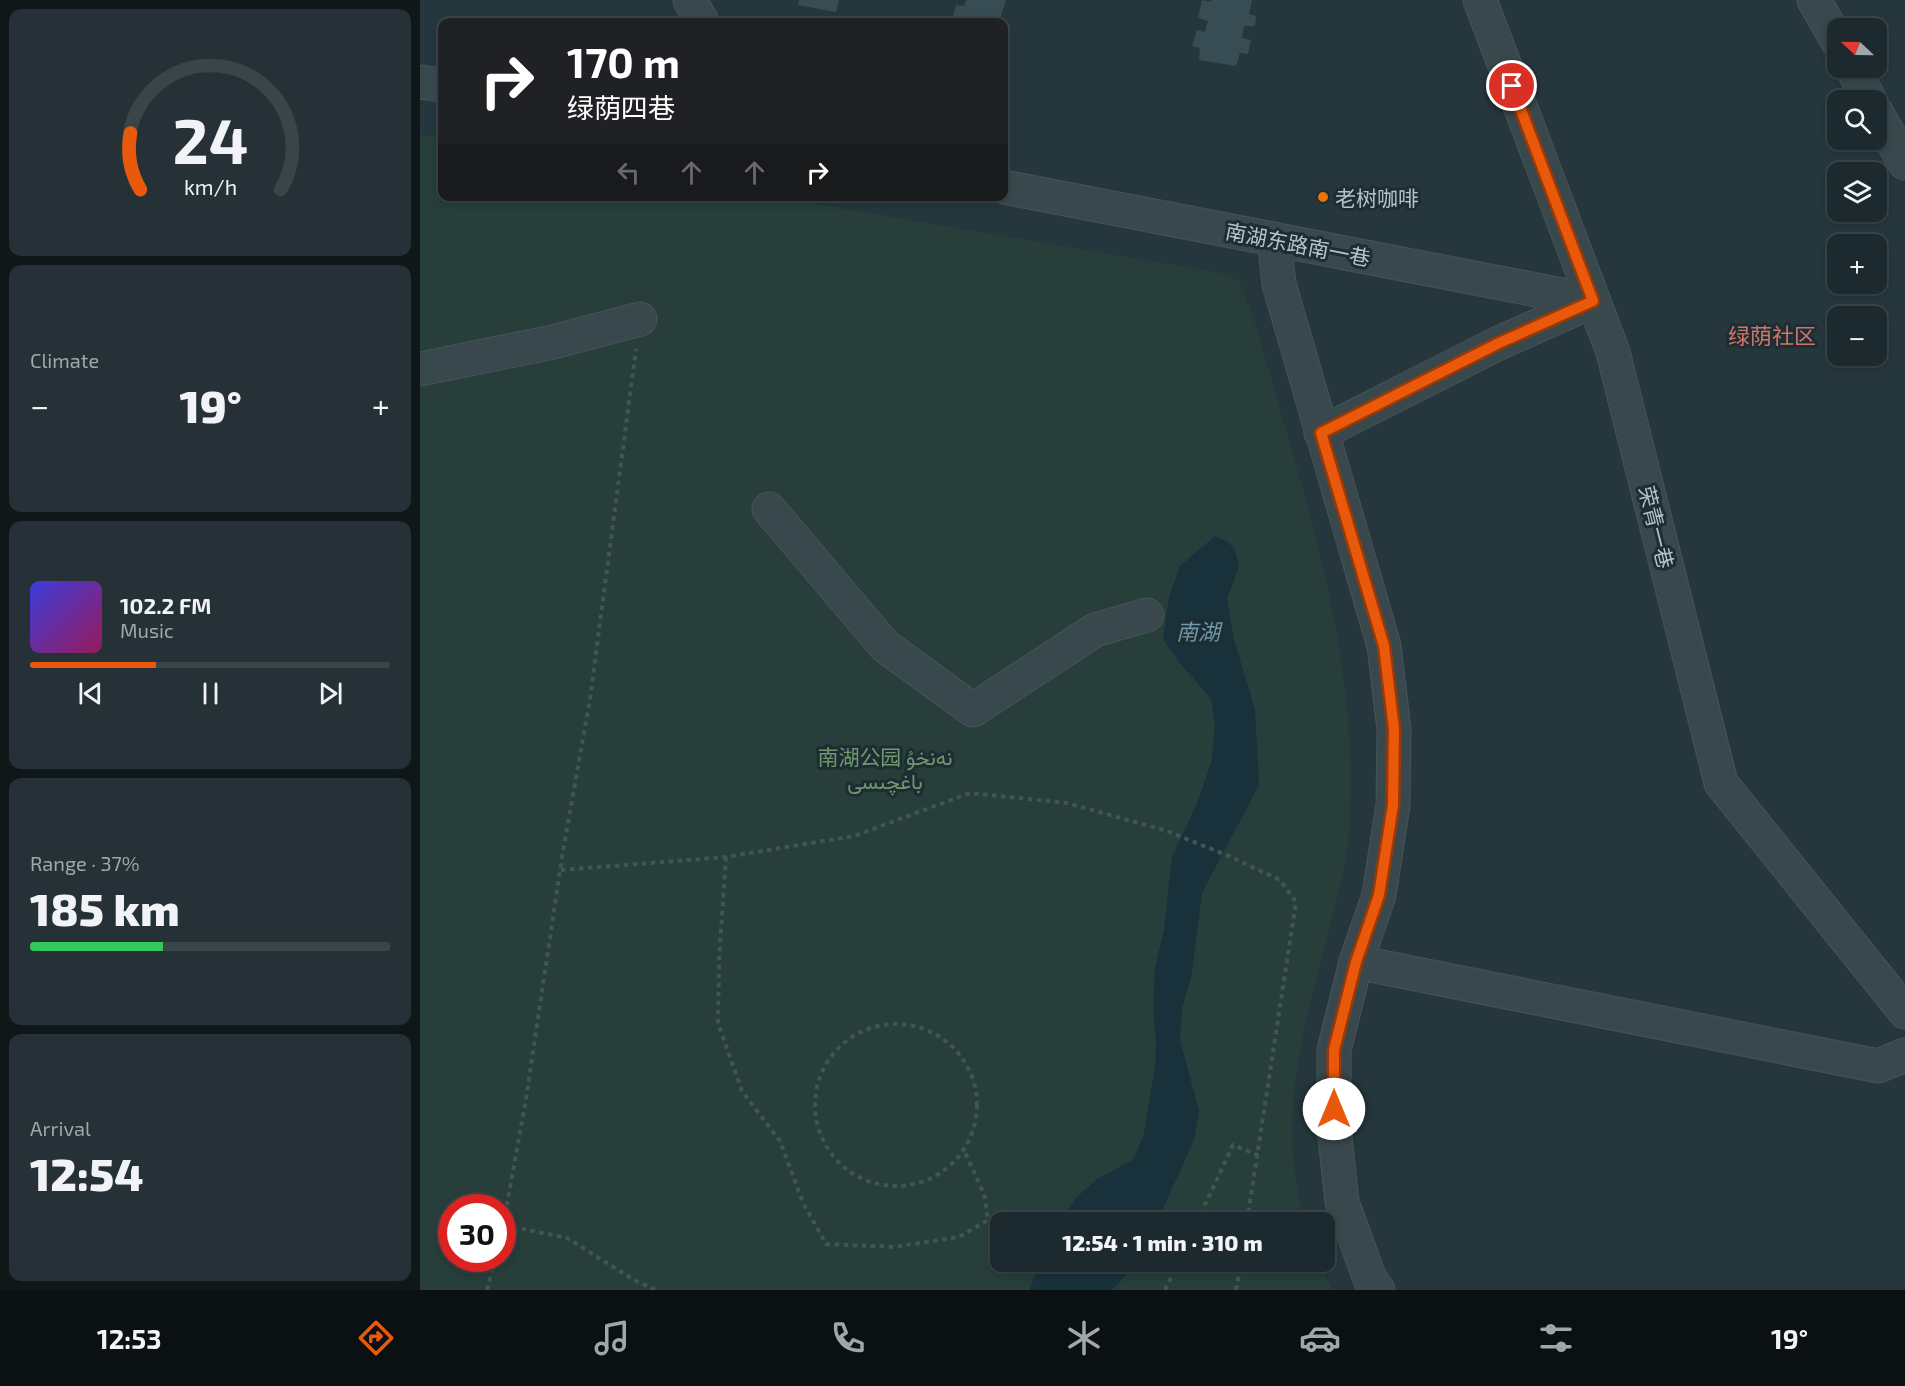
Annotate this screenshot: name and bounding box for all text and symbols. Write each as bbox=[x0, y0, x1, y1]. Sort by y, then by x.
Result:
north arrow bbox=[1827, 18, 1887, 78]
map controls bbox=[1827, 18, 1887, 366]
text: 170 m bbox=[567, 36, 680, 86]
icon: right bbox=[468, 42, 546, 120]
pin bbox=[1486, 60, 1537, 111]
icon: arrive bbox=[1495, 69, 1528, 102]
button: search bbox=[1827, 90, 1887, 150]
text: 绿荫四巷 bbox=[567, 91, 675, 123]
text: 24 bbox=[172, 102, 248, 177]
icon: left bbox=[612, 156, 645, 189]
icon: ahead bbox=[675, 156, 708, 189]
icon: ahead bbox=[738, 156, 771, 189]
icon: right bbox=[801, 156, 834, 189]
button: layers bbox=[1827, 162, 1887, 222]
text: km/h bbox=[183, 174, 237, 199]
place label: 老树咖啡 bbox=[1335, 185, 1419, 210]
marker: 老树咖啡 bbox=[1316, 190, 1330, 204]
street label: 南湖东路南一巷 bbox=[1223, 218, 1373, 270]
button: + bbox=[1827, 234, 1887, 294]
button: − bbox=[1827, 306, 1887, 366]
district label: 绿荫社区 bbox=[1728, 322, 1816, 348]
text: Climate bbox=[30, 348, 99, 372]
text: 19° bbox=[179, 378, 242, 432]
text: − bbox=[30, 385, 49, 425]
text: + bbox=[372, 385, 390, 425]
street label: 荣青一巷 bbox=[1635, 483, 1679, 571]
text: 102.2 FM bbox=[120, 592, 211, 618]
text: Music bbox=[120, 618, 174, 642]
water label: 南湖 bbox=[1176, 618, 1223, 644]
icon: previous bbox=[74, 677, 107, 710]
icon: pause bbox=[194, 677, 227, 710]
icon: next bbox=[314, 677, 347, 710]
park label: 南湖公园 نەنخۇ باغچىسى bbox=[817, 744, 953, 796]
text: Range · 37% bbox=[30, 851, 140, 875]
text: 185 km bbox=[30, 881, 180, 935]
position arrow bbox=[1302, 1077, 1366, 1141]
text: Arrival bbox=[30, 1116, 91, 1140]
text: 12:54 bbox=[30, 1146, 143, 1200]
speed limit sign: 30 bbox=[438, 1194, 516, 1272]
text: 12:54 · 1 min · 310 m bbox=[1062, 1229, 1263, 1255]
icon: directions bbox=[355, 1317, 397, 1359]
icon: music bbox=[591, 1317, 633, 1359]
icon: phone bbox=[827, 1317, 869, 1359]
icon: climate bbox=[1063, 1317, 1105, 1359]
icon: car bbox=[1299, 1317, 1341, 1359]
icon: filters bbox=[1535, 1317, 1577, 1359]
text: 12:53 bbox=[97, 1322, 161, 1354]
text: 19° bbox=[1771, 1322, 1808, 1354]

